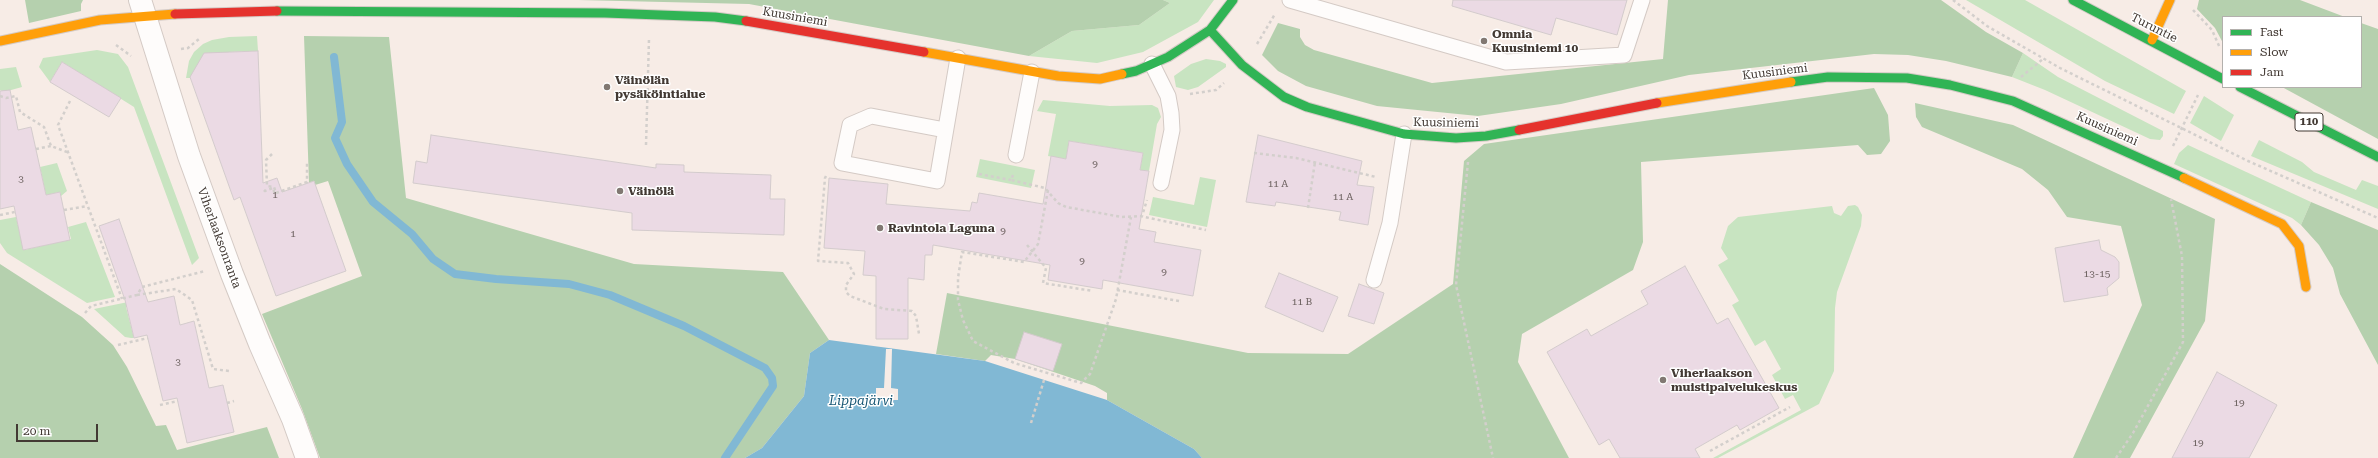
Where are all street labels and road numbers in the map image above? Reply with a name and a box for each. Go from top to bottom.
street label: Kuusiniemi [761,4,829,30]
street label: Turuntie [2128,10,2180,46]
street label: Kuusiniemi [1741,61,1809,83]
street label: Kuusiniemi [2074,109,2140,149]
road number: 110 [2295,113,2323,131]
street label: Kuusiniemi [1413,115,1479,131]
street label: Viherlaaksonranta [194,186,244,290]

